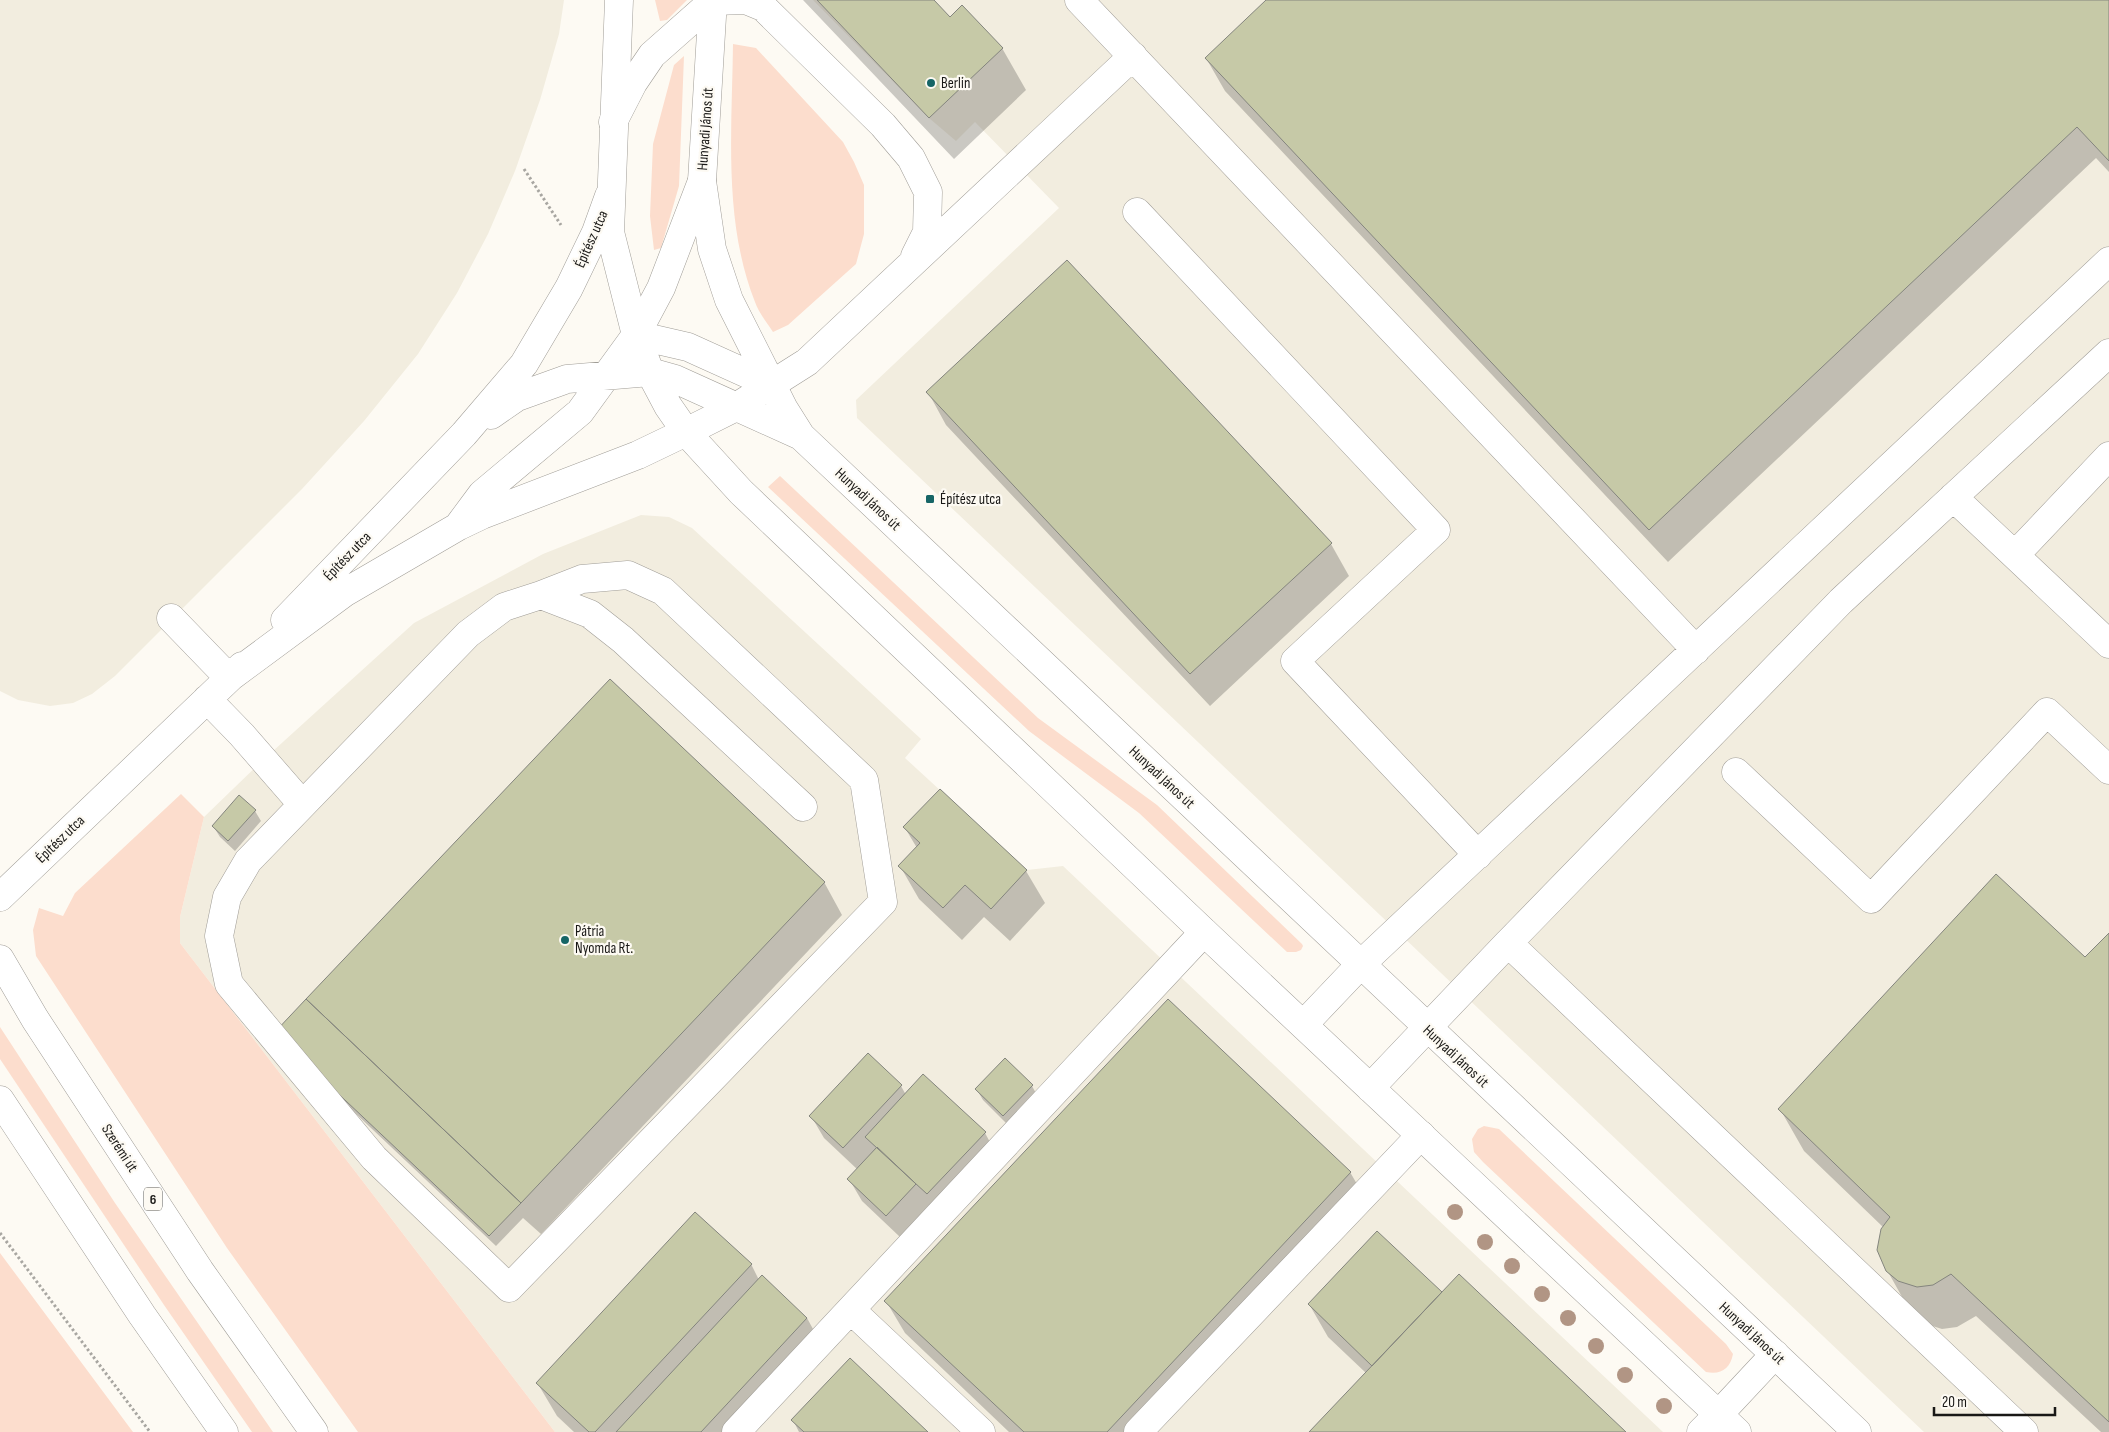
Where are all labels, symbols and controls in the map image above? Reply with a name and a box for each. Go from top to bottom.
place label: Berlin [941,74,970,93]
marker: Berlin [925,77,937,89]
street label: Hunyadi János út [693,86,718,171]
street label: Építész utca [570,207,613,271]
street label: Hunyadi János út [831,464,905,535]
place label: Építész utca [940,490,1001,509]
marker: Építész utca [924,493,936,505]
street label: Építész utca [319,528,376,585]
street label: Hunyadi János út [1125,742,1199,813]
street label: Építész utca [32,811,89,867]
place label: Pátria Nyomda Rt. [575,922,633,958]
marker: Pátria Nyomda Rt. [559,934,571,946]
street label: Hunyadi János út [1419,1021,1493,1092]
street label: Szerémi út [97,1121,142,1176]
road number: 6 [144,1188,162,1210]
street label: Hunyadi János út [1715,1298,1789,1369]
scale bar [1934,1384,2055,1416]
text: 20 m [1942,1393,1967,1412]

